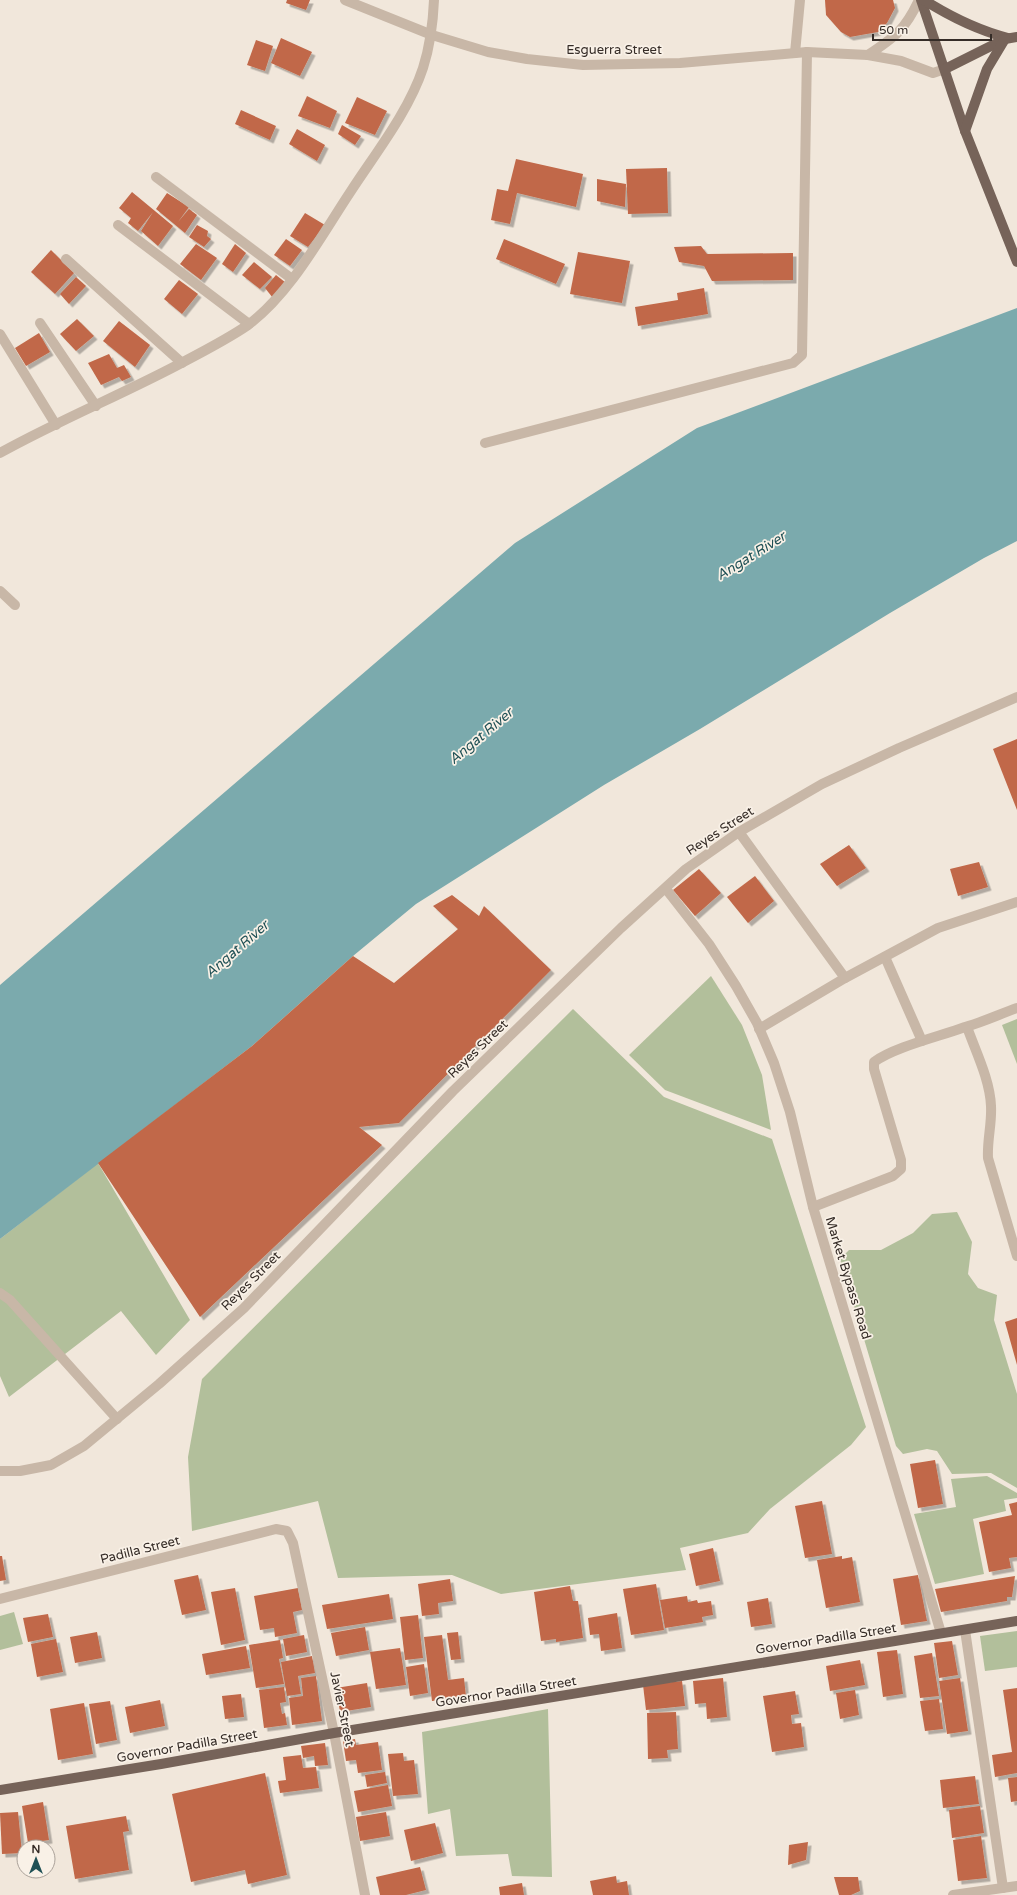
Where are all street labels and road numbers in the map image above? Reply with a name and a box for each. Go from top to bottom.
street label: Esguerra Street [566,42,662,58]
street label: Reyes Street [683,803,757,859]
street label: Reyes Street [445,1016,511,1082]
street label: Market Bypass Road [822,1215,874,1341]
street label: Reyes Street [218,1248,284,1314]
street label: Padilla Street [99,1532,181,1568]
street label: Governor Padilla Street [754,1620,898,1658]
street label: Javier Street [326,1670,358,1748]
street label: Governor Padilla Street [434,1673,578,1711]
street label: Governor Padilla Street [115,1726,259,1766]

